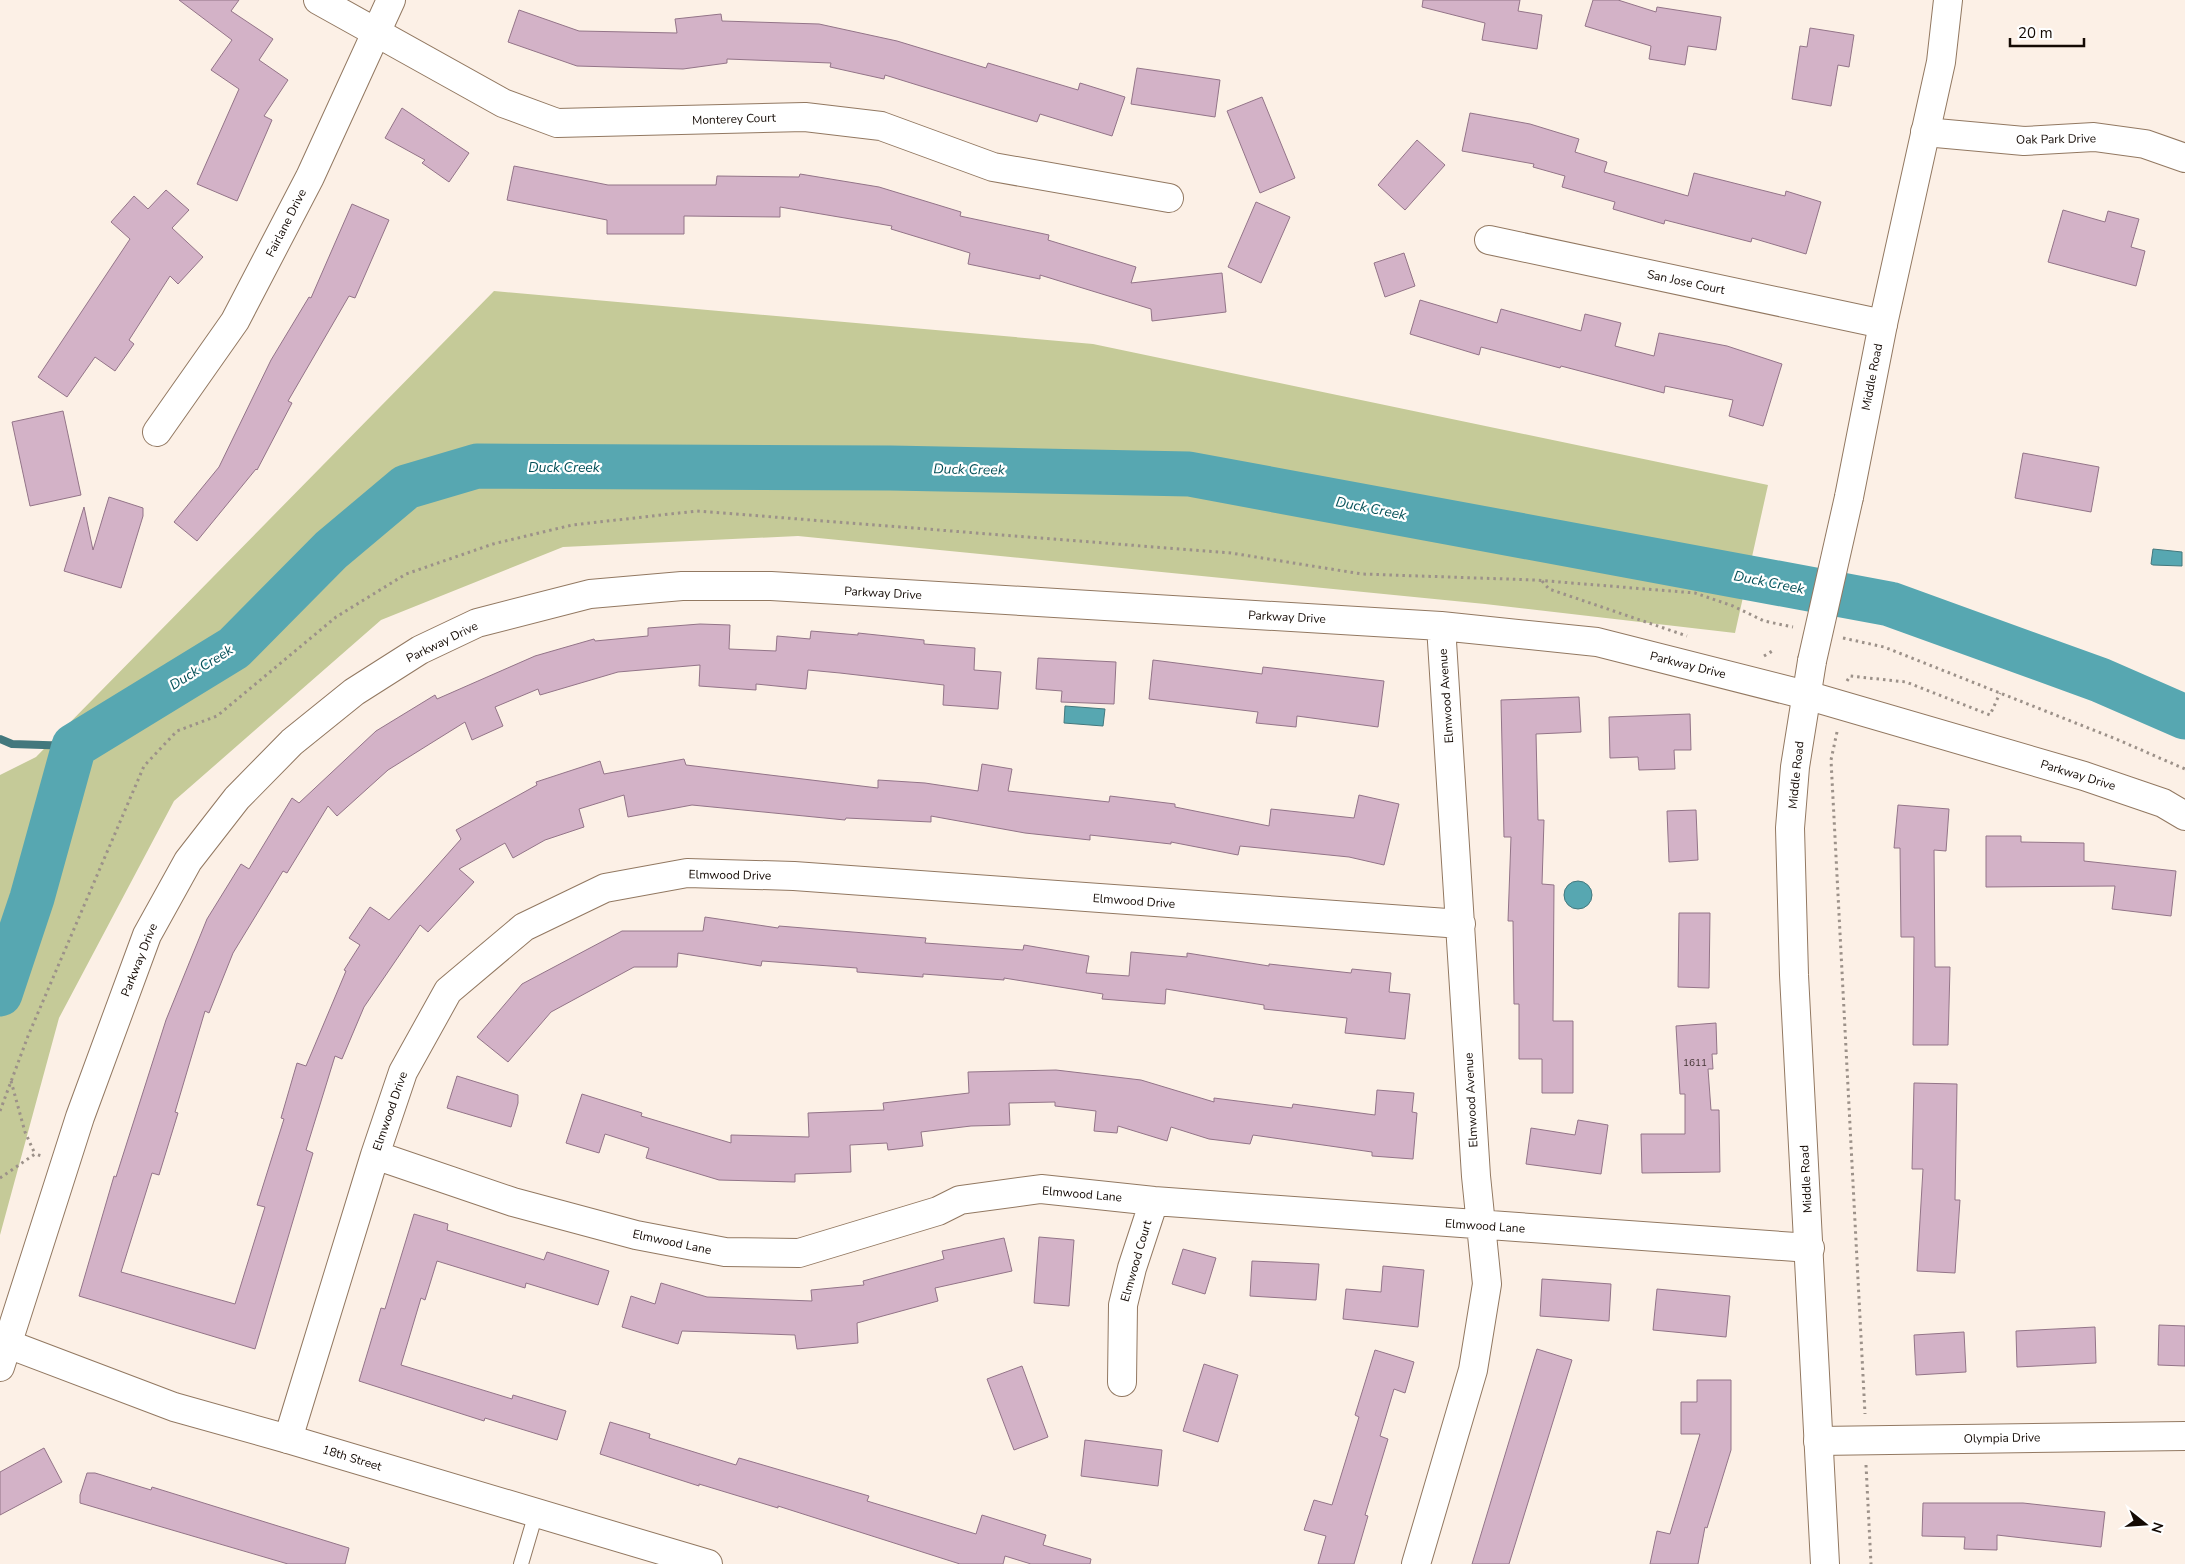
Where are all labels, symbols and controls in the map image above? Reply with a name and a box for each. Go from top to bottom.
scale bar [2010,15,2084,47]
text: 20 m [2018,23,2053,43]
street label: Monterey Court [692,110,777,128]
street label: Oak Park Drive [2016,130,2096,148]
street label: Fairlane Drive [262,186,310,260]
street label: San Jose Court [1646,266,1727,298]
street label: Middle Road [1858,342,1886,412]
water label: Duck Creek [528,458,601,477]
water label: Duck Creek [933,459,1006,480]
water label: Duck Creek [1334,492,1409,525]
water label: Duck Creek [1732,566,1807,599]
street label: Parkway Drive [844,583,922,603]
street label: Parkway Drive [1248,607,1326,627]
street label: Parkway Drive [404,618,480,666]
water label: Duck Creek [166,640,237,694]
street label: Elmwood Avenue [1435,648,1457,744]
street label: Parkway Drive [1648,648,1728,682]
street label: Middle Road [1784,740,1808,810]
street label: Parkway Drive [2038,756,2118,794]
street label: Elmwood Drive [689,866,771,884]
street label: Elmwood Drive [1092,890,1176,912]
street label: Parkway Drive [117,921,161,999]
street label: Elmwood Avenue [1461,1052,1481,1148]
house number: 1611 [1683,1056,1707,1070]
street label: Elmwood Drive [369,1069,411,1153]
street label: Middle Road [1796,1145,1816,1213]
street label: Elmwood Lane [1041,1183,1123,1205]
street label: Elmwood Lane [1444,1215,1526,1237]
street label: Elmwood Court [1117,1218,1155,1304]
street label: Elmwood Lane [631,1226,713,1258]
street label: Olympia Drive [1963,1429,2041,1447]
street label: 18th Street [320,1441,384,1475]
north arrow [2120,1499,2170,1549]
text: N [2146,1520,2168,1535]

